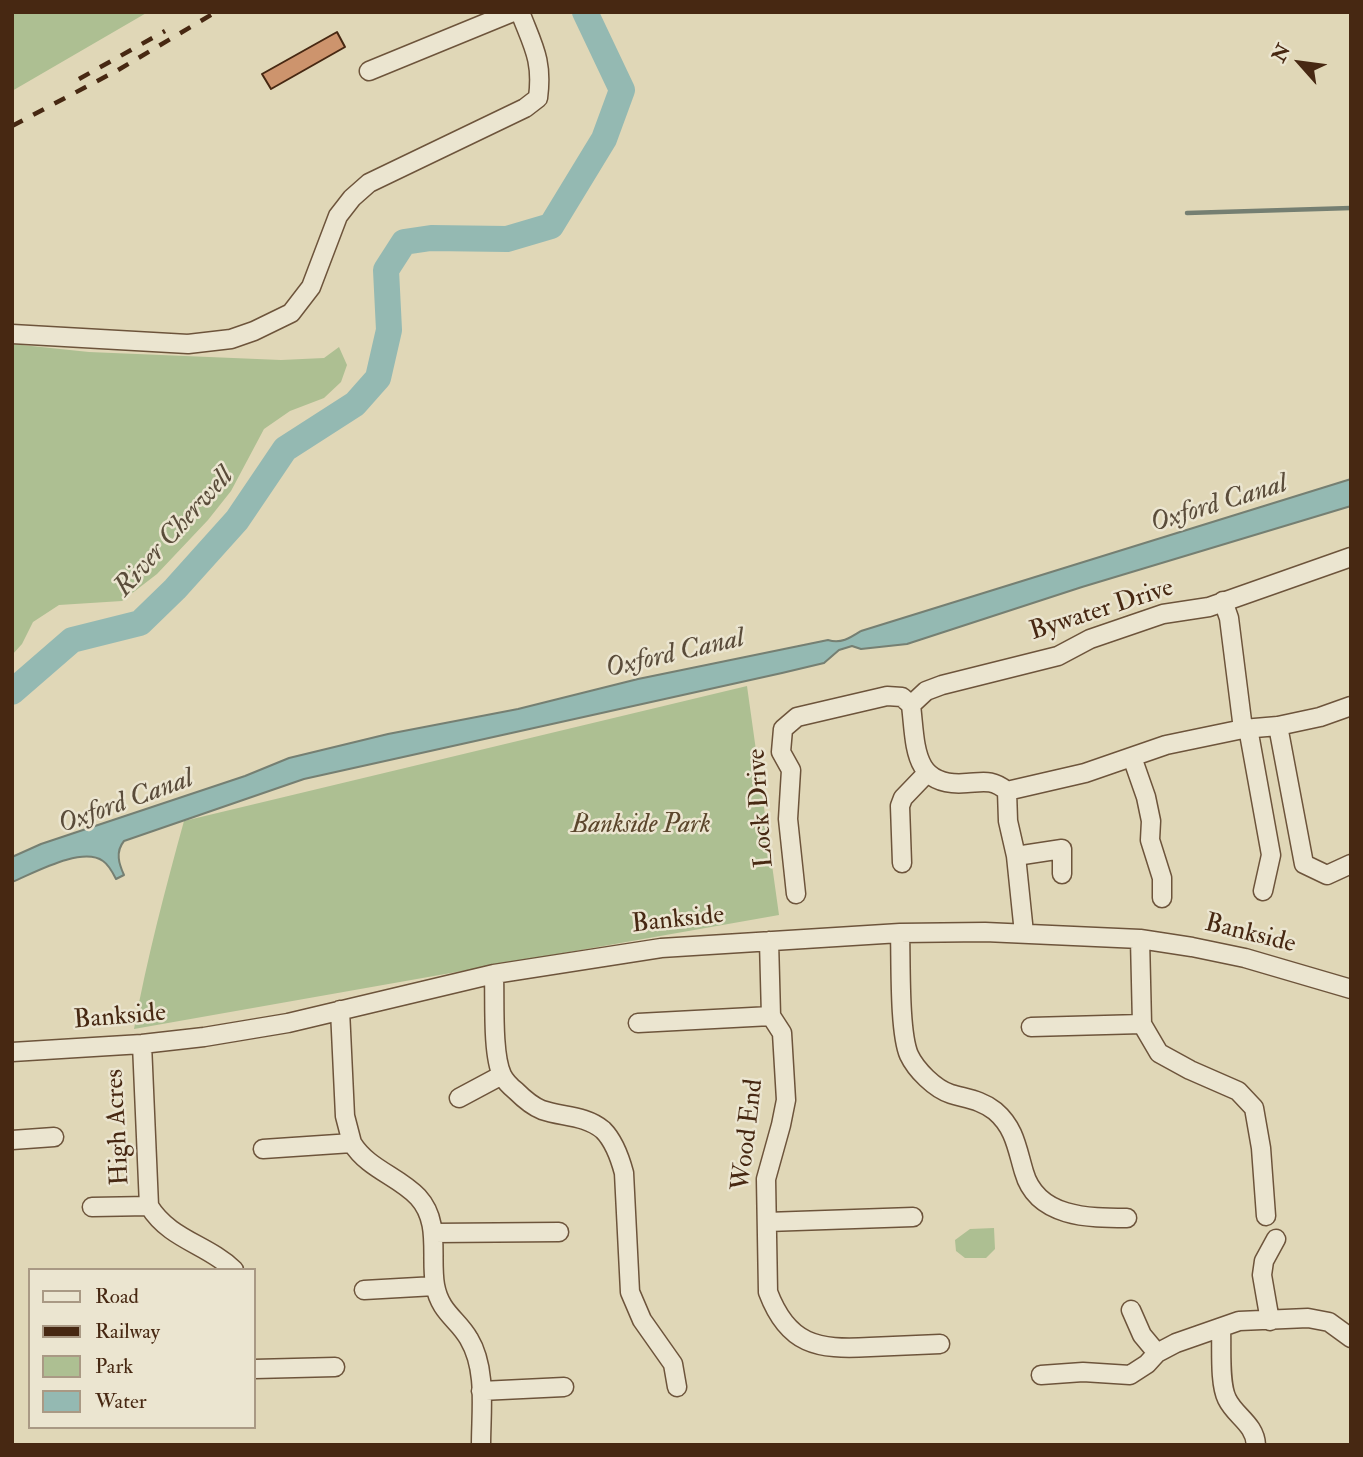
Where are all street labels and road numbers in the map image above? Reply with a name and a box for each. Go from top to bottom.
street label: Bywater Drive [1026,573,1178,649]
street label: Lock Drive [742,747,782,869]
street label: Bankside [630,901,726,941]
street label: Bankside [1201,909,1299,961]
street label: Bankside [72,998,168,1038]
street label: High Acres [100,1068,138,1186]
street label: Wood End [727,1077,771,1193]

